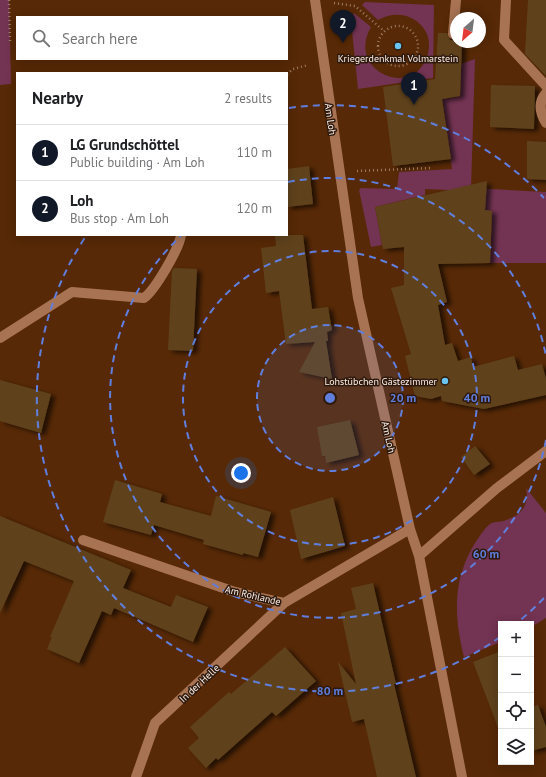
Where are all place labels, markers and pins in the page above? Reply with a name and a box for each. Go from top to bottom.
pin: 2 [330,10,356,43]
marker: Kriegerdenkmal Volmarstein [393,41,403,51]
place label: Kriegerdenkmal Volmarstein [338,52,458,65]
pin: 1 [401,72,427,105]
place label: Lohstübchen Gästezimmer [325,375,438,388]
marker: Lohstübchen Gästezimmer [440,376,450,386]
centre of rings [323,391,337,405]

